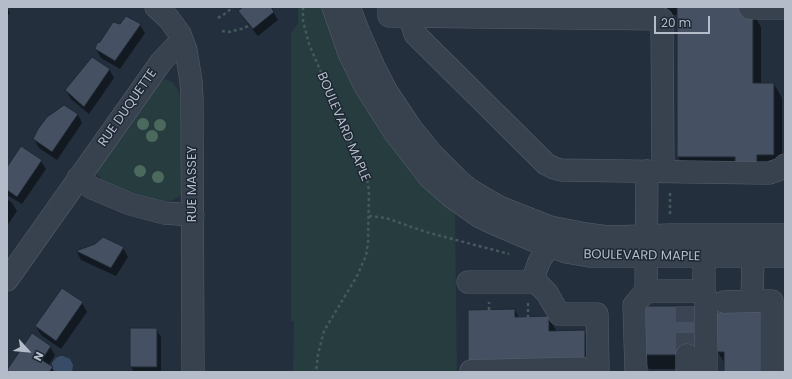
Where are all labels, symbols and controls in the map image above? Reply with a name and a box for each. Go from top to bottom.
scale bar [656,8,712,34]
text: 20 m [661,14,691,31]
street label: RUE DUQUETTE [95,66,161,150]
street label: BOULEVARD MAPLE [313,70,373,184]
street label: RUE MASSEY [185,146,201,222]
street label: BOULEVARD MAPLE [583,247,701,265]
north arrow [8,331,48,371]
text: N [30,349,48,364]

